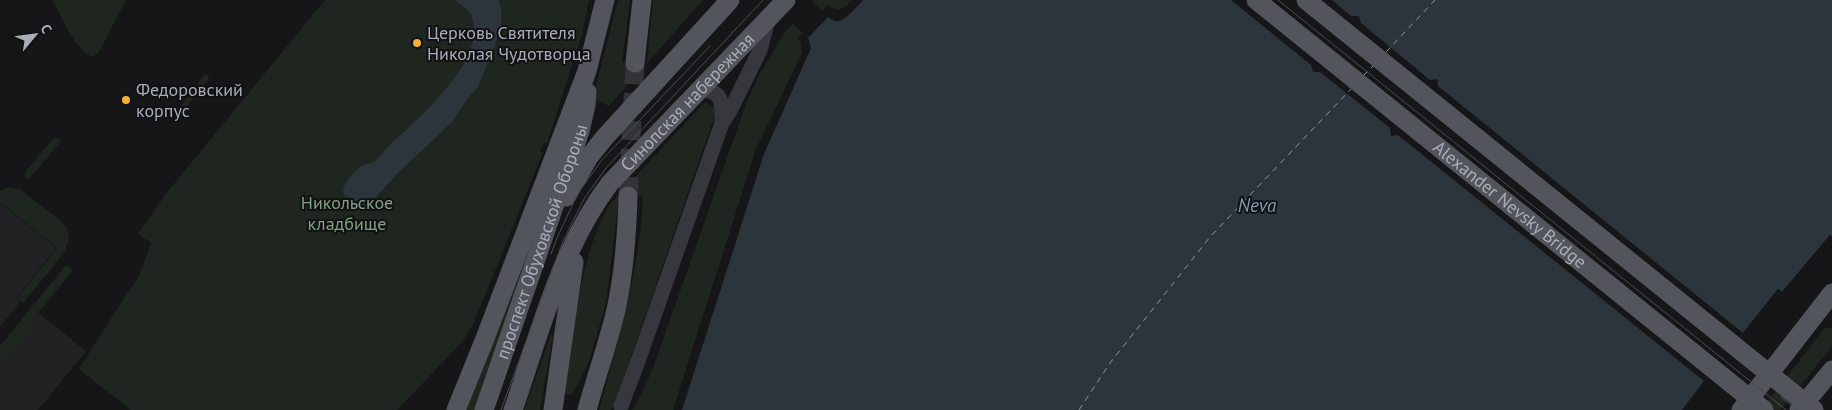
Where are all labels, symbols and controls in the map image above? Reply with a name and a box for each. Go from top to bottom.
north arrow [10,10,60,60]
text: С [37,21,56,37]
place label: Церковь Святителя Николая Чудотворца [427,21,591,65]
street label: Синопская набережная [615,28,759,176]
marker: Церковь Святителя Николая Чудотворца [411,37,423,49]
place label: Федоровский корпус [136,78,243,122]
marker: Федоровский корпус [120,94,132,106]
street label: проспект Обуховской Обороны [490,122,592,362]
street label: Alexander Nevsky Bridge [1429,136,1591,273]
park label: Никольское кладбище [301,191,393,235]
water label: Neva [1238,193,1277,217]

